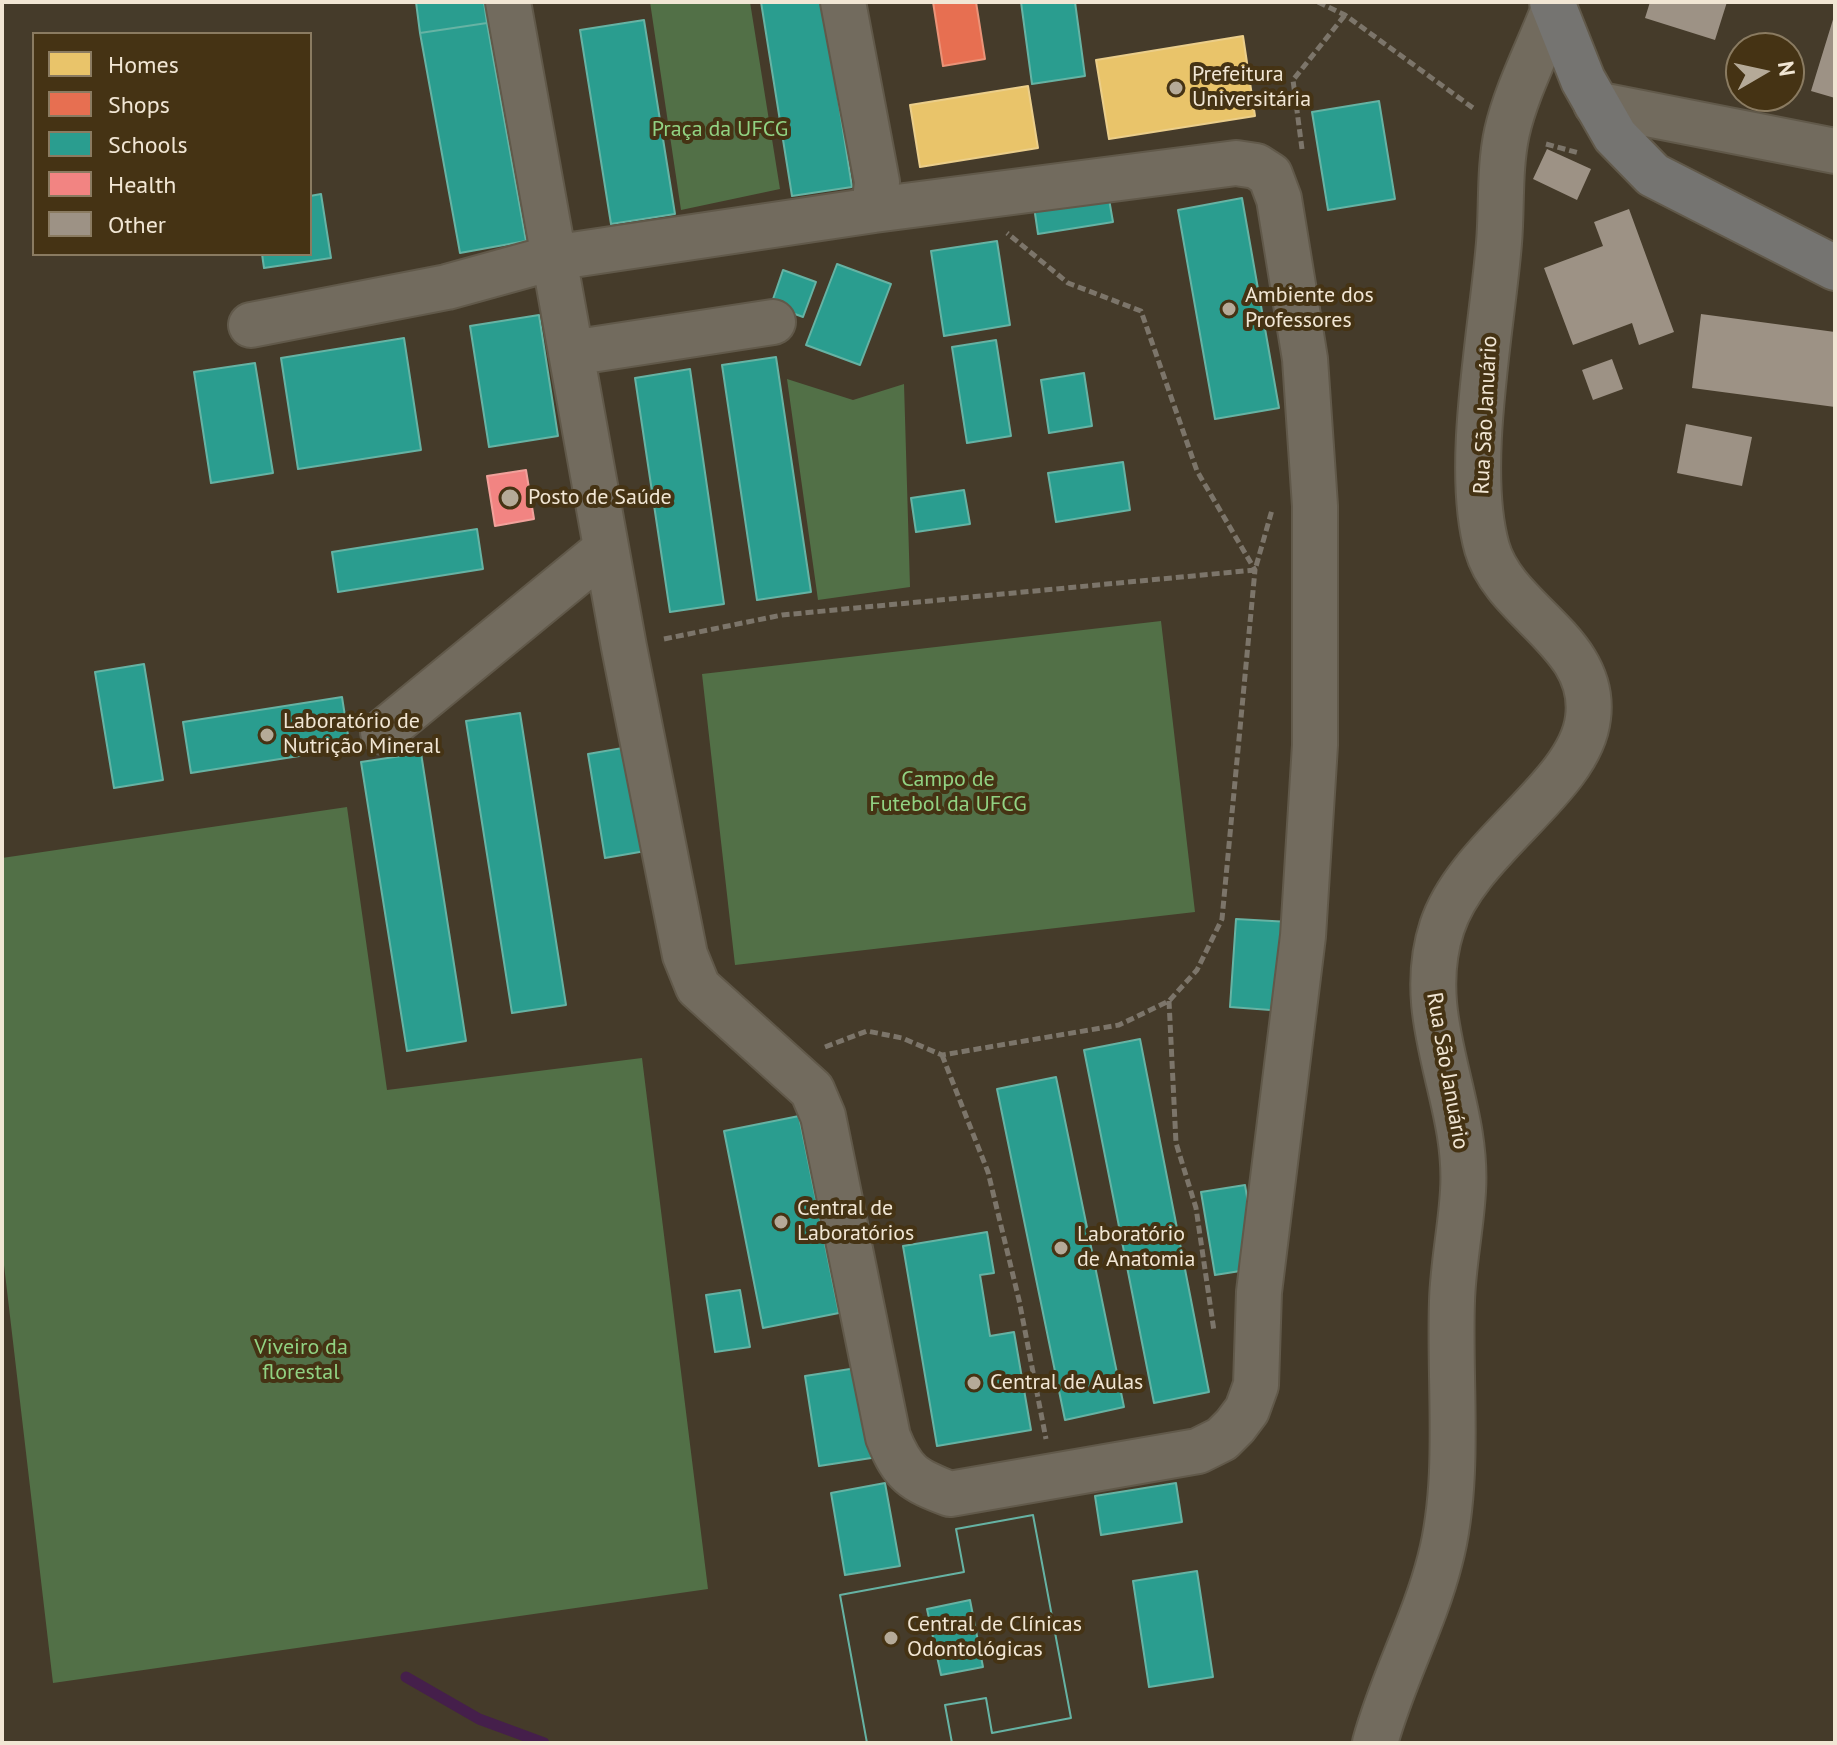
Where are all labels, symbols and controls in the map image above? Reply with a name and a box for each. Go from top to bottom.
legend [32,32,312,256]
north arrow [1725,32,1805,112]
text: Homes [108,49,179,80]
text: N [1772,59,1802,78]
place label: Prefeitura Universitária [1192,62,1311,114]
marker: Prefeitura Universitária [1167,79,1185,97]
text: Shops [108,89,170,120]
park label: Praça da UFCG [652,117,788,143]
text: Schools [108,129,188,160]
text: Health [108,169,177,200]
text: Other [108,209,166,240]
place label: Ambiente dos Professores [1245,283,1374,334]
marker: Ambiente dos Professores [1220,300,1238,318]
street label: Rua São Januário [1469,335,1503,495]
place label: Posto de Saúde [528,485,672,511]
marker: Posto de Saúde [499,487,521,509]
place label: Laboratório de Nutrição Mineral [283,709,440,760]
marker: Laboratório de Nutrição Mineral [258,726,276,744]
park label: Campo de Futebol da UFCG [869,767,1027,818]
street label: Rua São Januário [1420,990,1474,1152]
place label: Central de Laboratórios [797,1196,914,1248]
marker: Central de Laboratórios [772,1213,790,1231]
place label: Laboratório de Anatomia [1077,1222,1195,1274]
marker: Laboratório de Anatomia [1052,1239,1070,1257]
park label: Viveiro da florestal [254,1335,348,1386]
place label: Central de Aulas [990,1370,1143,1396]
marker: Central de Aulas [965,1374,983,1392]
place label: Central de Clínicas Odontológicas [907,1612,1082,1664]
marker: Central de Clínicas Odontológicas [882,1629,900,1647]

